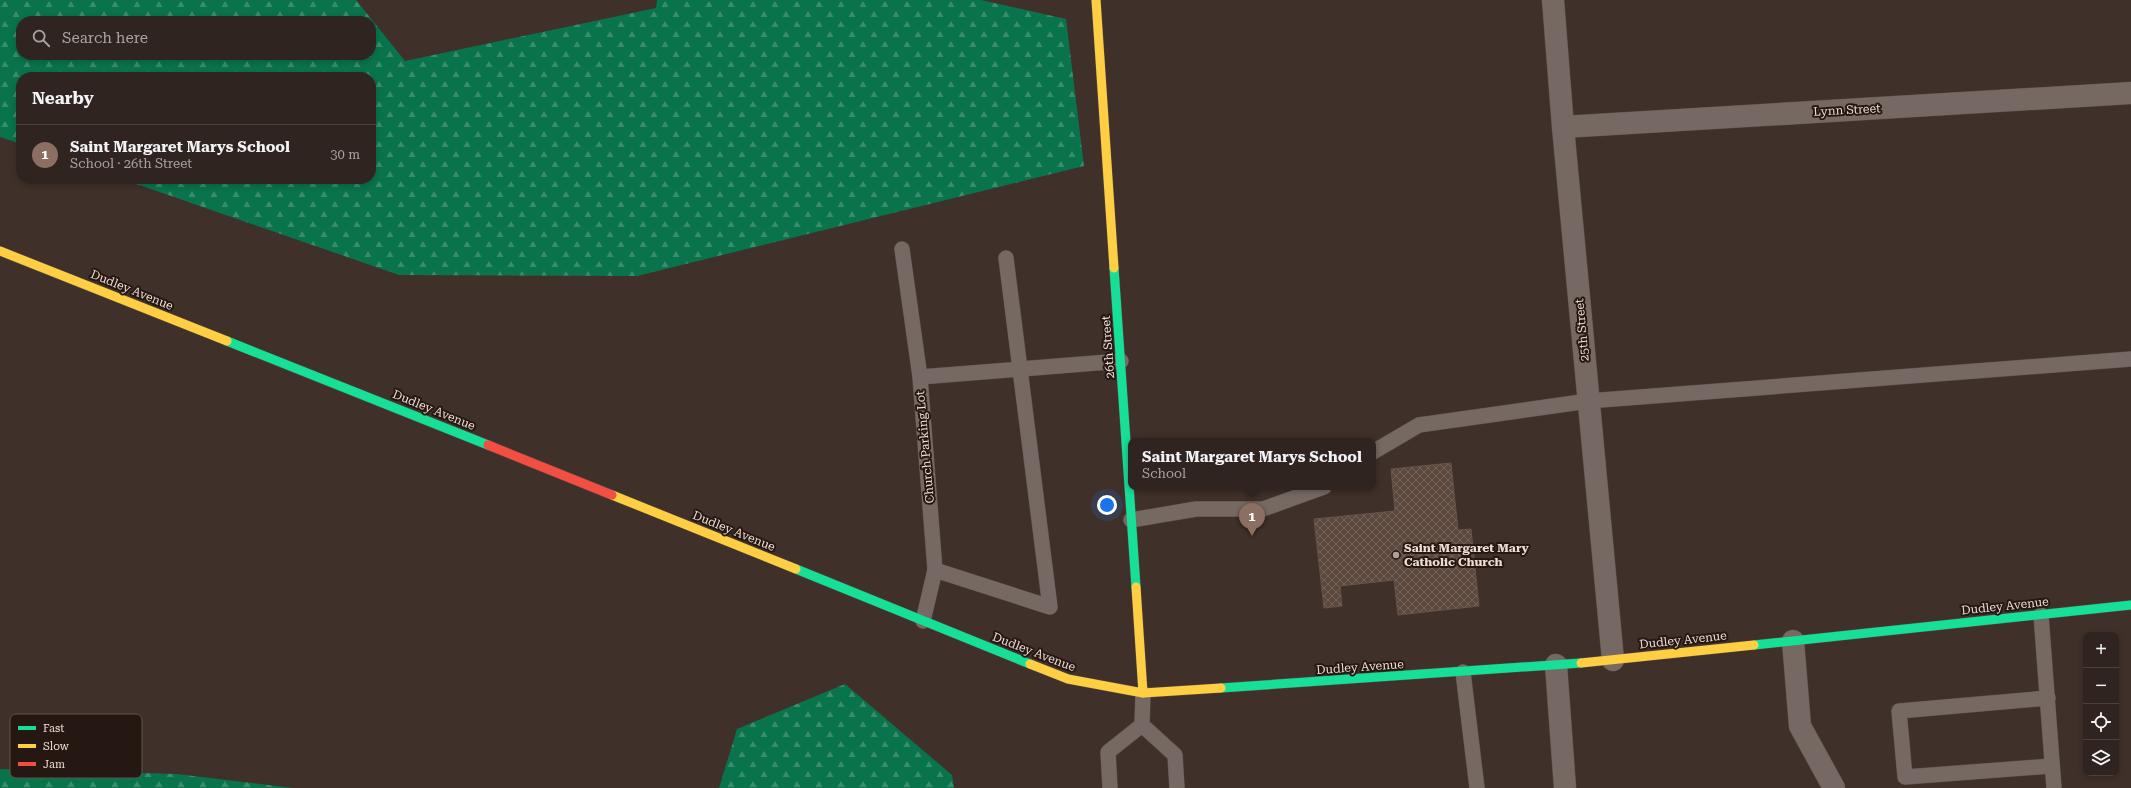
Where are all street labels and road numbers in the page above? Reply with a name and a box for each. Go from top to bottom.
street label: Lynn Street [1813,101,1881,119]
street label: Dudley Avenue [89,267,176,313]
street label: 25th Street [1572,297,1592,362]
street label: 26th Street [1099,315,1117,379]
street label: Dudley Avenue [391,387,478,433]
street label: Church Parking Lot [913,389,937,504]
street label: Dudley Avenue [691,508,778,554]
street label: Dudley Avenue [1961,594,2050,618]
street label: Dudley Avenue [1639,628,1728,652]
street label: Dudley Avenue [991,630,1078,674]
street label: Dudley Avenue [1316,657,1405,677]

